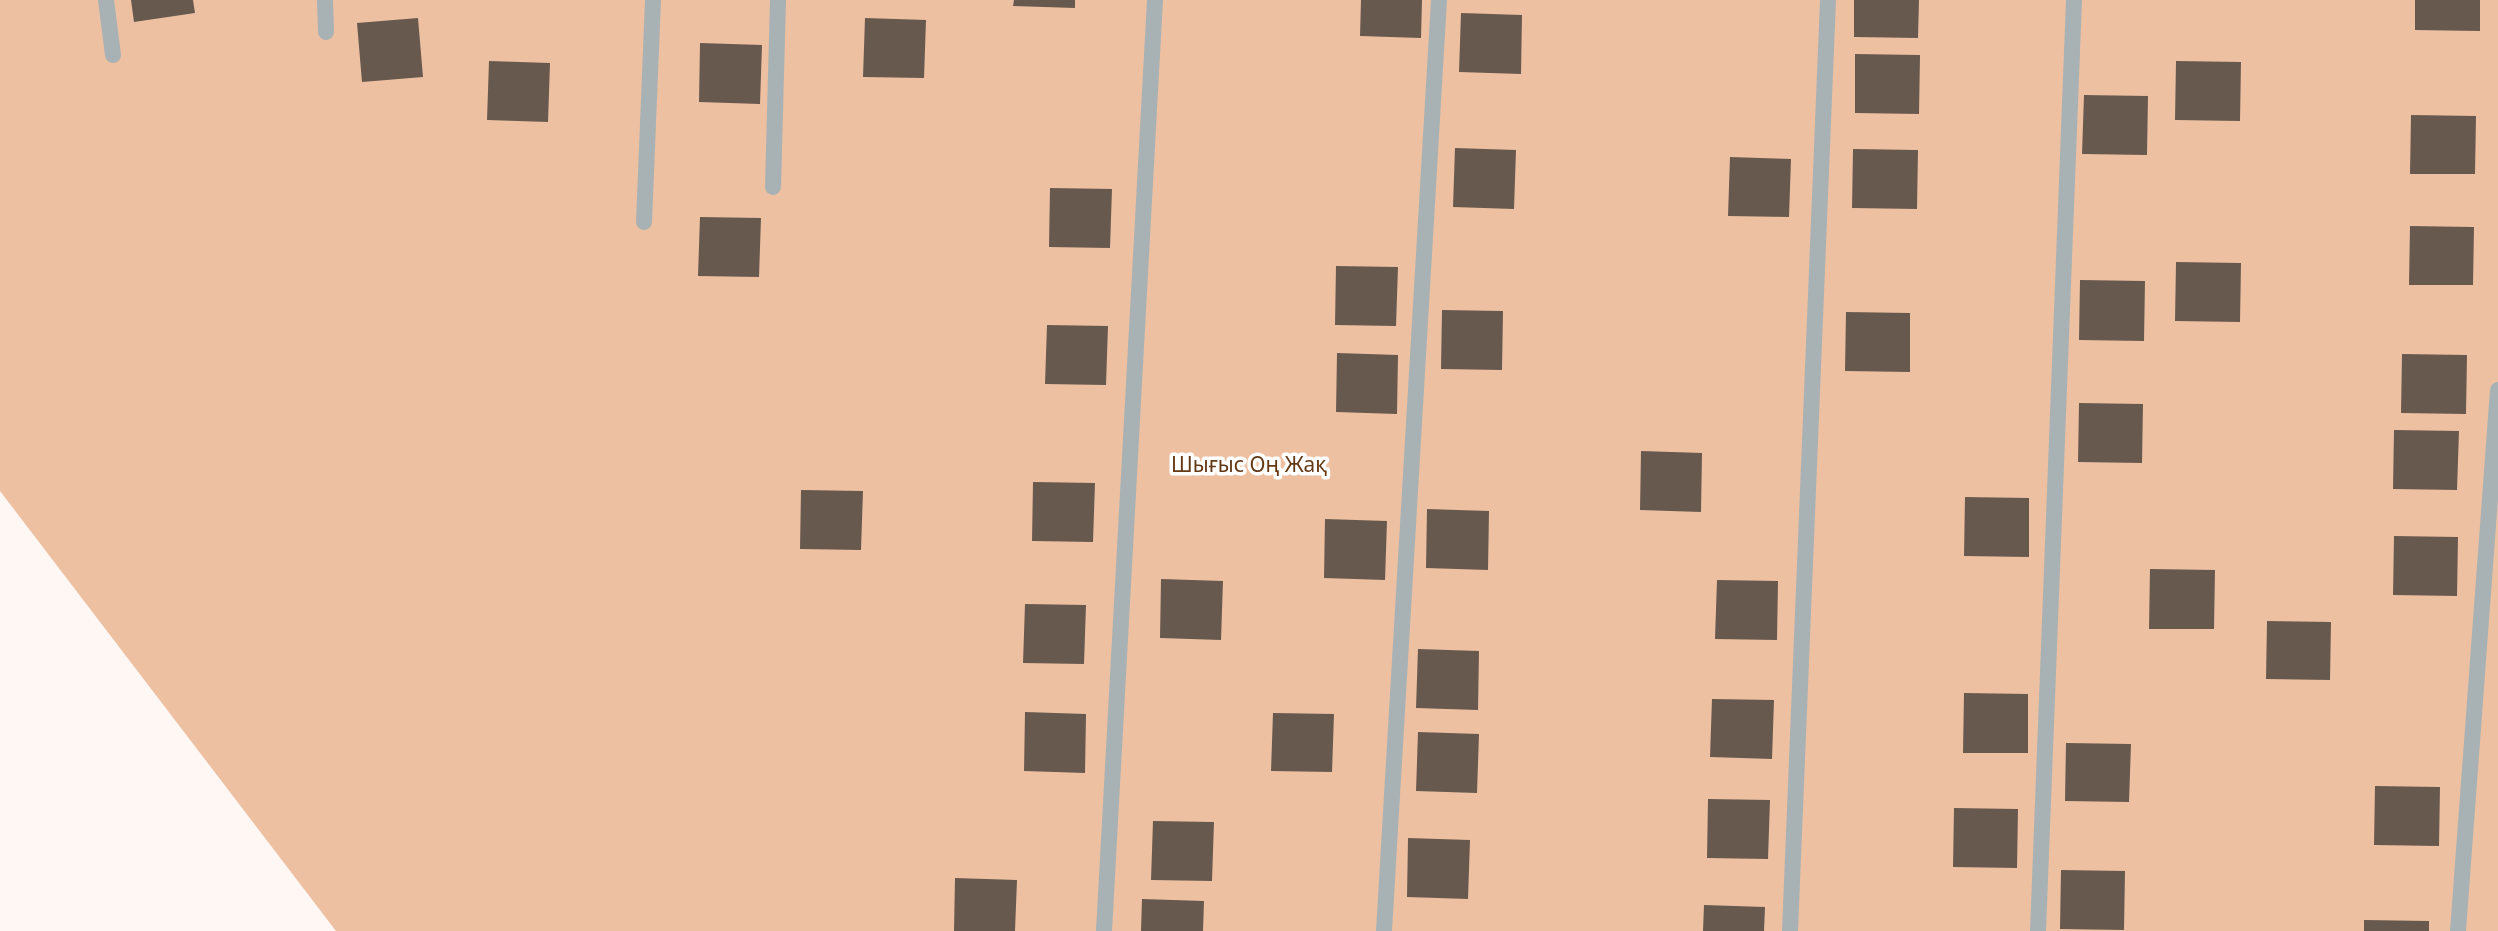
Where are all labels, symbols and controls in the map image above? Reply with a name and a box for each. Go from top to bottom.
park label: Шығыс Оң Жақ [1171,453,1327,479]

